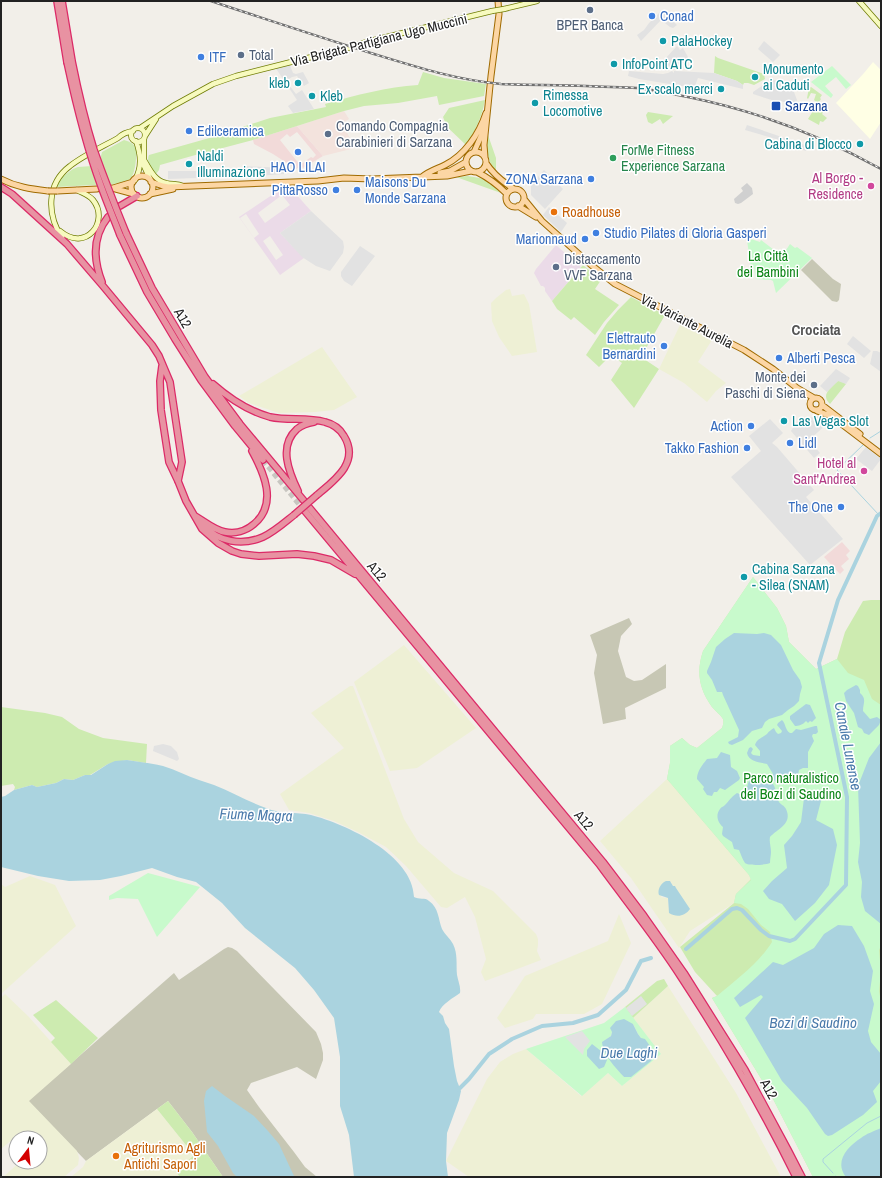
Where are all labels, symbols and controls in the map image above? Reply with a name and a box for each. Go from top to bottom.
marker: BPER Banca [585,5,595,15]
place label: Conad [660,7,694,25]
street label: Via Brigata Partigiana Ugo Muccini [289,9,469,71]
marker: Conad [647,11,657,21]
place label: BPER Banca [556,16,624,34]
place label: PalaHockey [671,32,733,50]
marker: PalaHockey [658,36,668,46]
place label: Total [249,46,273,64]
place label: ITF [209,48,226,66]
marker: Total [236,50,246,60]
marker: ITF [196,52,206,62]
place label: InfoPoint ATC [622,55,693,73]
marker: InfoPoint ATC [609,59,619,69]
place label: Monumento ai Caduti [763,60,824,94]
marker: Monumento ai Caduti [750,72,760,82]
place label: kleb [269,74,290,92]
marker: kleb [293,78,303,88]
place label: Ex scalo merci [638,80,713,98]
marker: Ex scalo merci [716,84,726,94]
place label: Rimessa Locomotive [543,86,602,120]
place label: Kleb [320,87,343,105]
marker: Kleb [307,91,317,101]
place label: Sarzana [785,97,828,115]
marker: Rimessa Locomotive [530,98,540,108]
marker: Sarzana [770,100,782,112]
place label: Comando Compagnia Carabinieri di Sarzana [336,117,453,151]
place label: Edilceramica [197,122,265,140]
marker: Edilceramica [184,126,194,136]
marker: Comando Compagnia Carabinieri di Sarzana [323,129,333,139]
place label: Cabina di Blocco [765,135,852,153]
marker: Cabina di Blocco [855,139,865,149]
place label: ForMe Fitness Experience Sarzana [621,141,726,175]
place label: Naldi Illuminazione [197,147,265,181]
marker: HAO LILAI [293,147,303,157]
marker: ForMe Fitness Experience Sarzana [608,153,618,163]
place label: HAO LILAI [271,158,325,176]
marker: Naldi Illuminazione [184,159,194,169]
place label: Al Borgo - Residence [808,169,863,203]
place label: ZONA Sarzana [506,170,584,188]
place label: Maisons Du Monde Sarzana [365,173,447,207]
marker: ZONA Sarzana [586,174,596,184]
place label: PittaRosso [272,181,328,199]
marker: Al Borgo - Residence [866,181,876,191]
marker: PittaRosso [331,185,341,195]
marker: Maisons Du Monde Sarzana [352,185,362,195]
place label: Roadhouse [562,203,621,221]
marker: Roadhouse [549,207,559,217]
place label: Studio Pilates di Gloria Gasperi [604,224,767,242]
marker: Studio Pilates di Gloria Gasperi [591,228,601,238]
place label: Marionnaud [516,230,577,248]
marker: Marionnaud [580,234,590,244]
park label: La Città dei Bambini [737,247,799,281]
place label: Distaccamento VVF Sarzana [564,250,641,284]
marker: Distaccamento VVF Sarzana [551,262,561,272]
street label: Via Variante Aurelia [638,290,737,352]
street label: A12 [170,304,196,331]
district label: Crociata [791,319,841,340]
place label: Elettrauto Bernardini [602,329,656,363]
marker: Elettrauto Bernardini [659,341,669,351]
place label: Alberti Pesca [786,349,856,367]
marker: Alberti Pesca [774,353,784,363]
place label: Monte dei Paschi di Siena [725,368,807,402]
marker: Monte dei Paschi di Siena [809,380,819,390]
place label: Las Vegas Slot [792,412,869,430]
marker: Las Vegas Slot [779,416,789,426]
place label: Action [709,417,743,435]
marker: Action [746,421,756,431]
place label: Lidl [798,434,817,452]
marker: Lidl [785,438,795,448]
place label: Takko Fashion [665,439,739,457]
marker: Takko Fashion [742,443,752,453]
place label: Hotel al Sant'Andrea [793,454,857,488]
marker: Hotel al Sant'Andrea [859,466,869,476]
place label: The One [788,498,833,516]
marker: The One [836,502,846,512]
street label: A12 [363,557,390,585]
place label: Cabina Sarzana - Silea (SNAM) [752,560,836,594]
marker: Cabina Sarzana - Silea (SNAM) [739,572,749,582]
water label: Canale Lunense [830,700,867,792]
park label: Parco naturalistico dei Bozi di Saudino [741,769,841,803]
water label: Fiume Magra [219,803,293,826]
street label: A12 [570,806,597,834]
water label: Bozi di Saudino [769,1012,857,1033]
water label: Due Laghi [601,1042,658,1063]
street label: A12 [756,1075,782,1102]
north arrow [8,1130,48,1170]
text: N [26,1133,36,1148]
place label: Agriturismo Agli Antichi Sapori [123,1139,206,1173]
marker: Agriturismo Agli Antichi Sapori [111,1151,121,1161]

